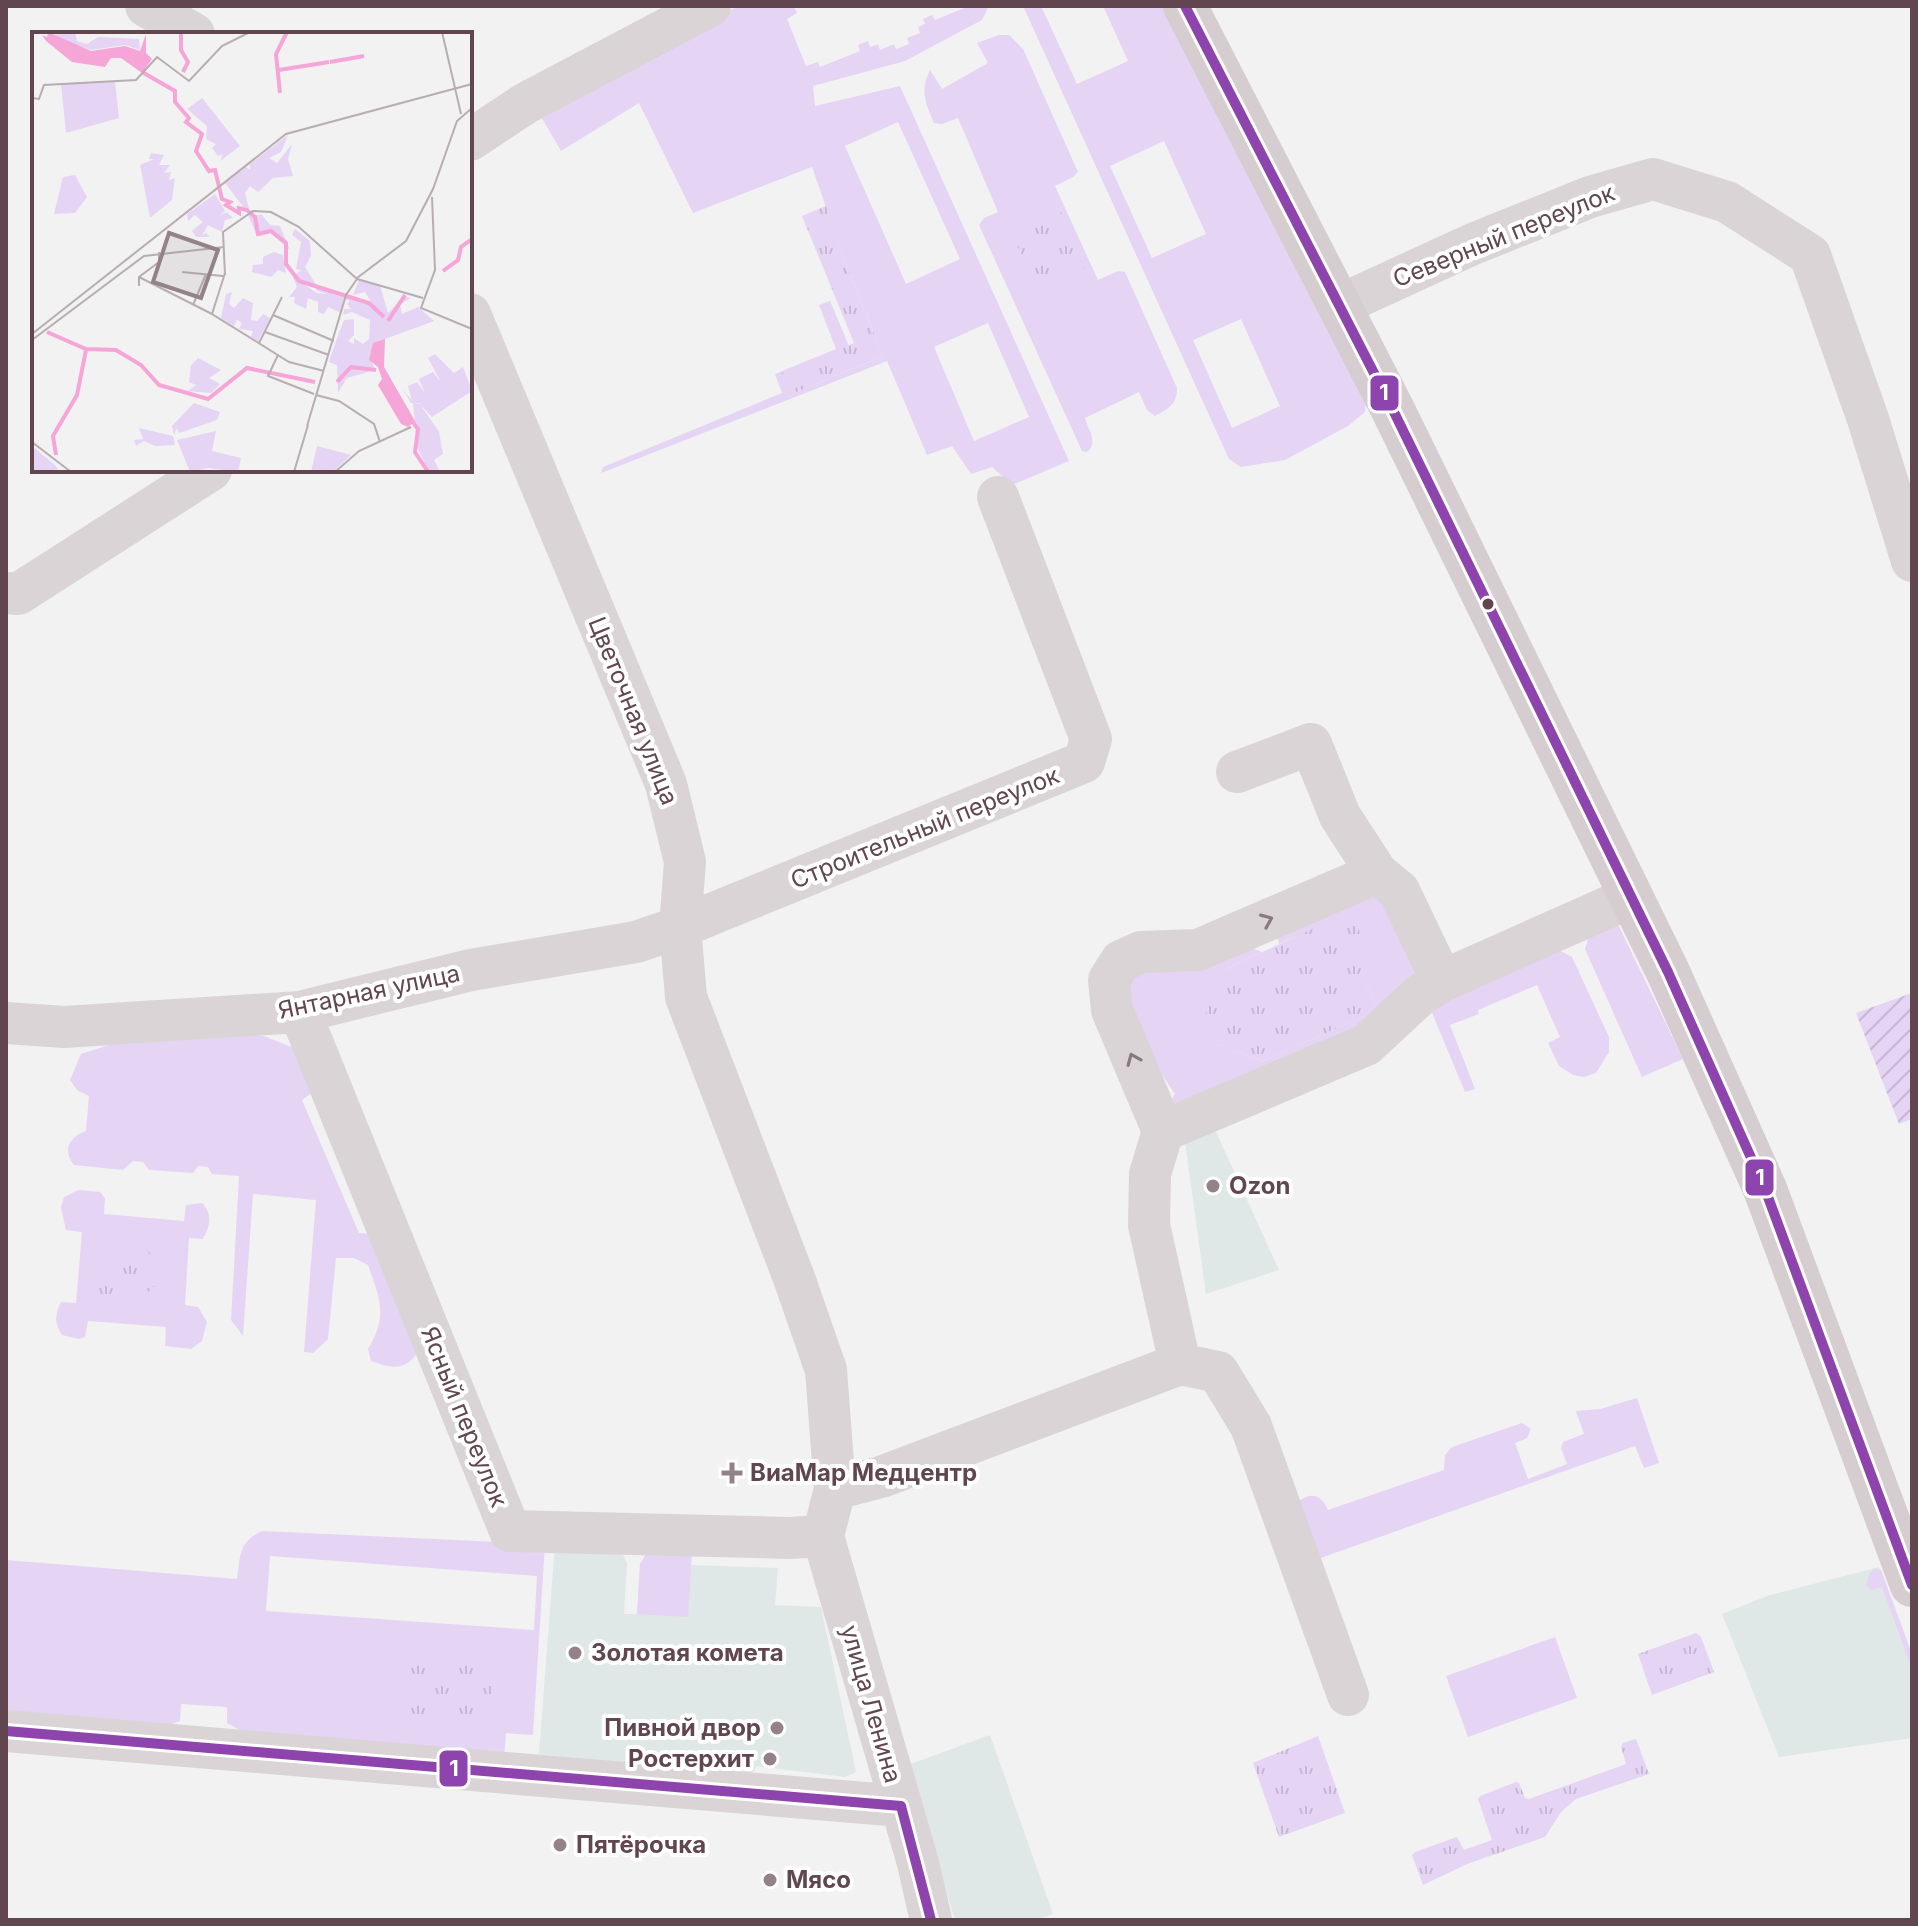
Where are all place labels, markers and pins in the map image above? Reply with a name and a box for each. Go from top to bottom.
unlabelled marker [1480,596,1496,612]
place label: Ozon [1229,1171,1290,1200]
marker: Ozon [1204,1177,1222,1195]
place label: ВиаМар Медцентр [750,1458,977,1487]
marker: ВиаМар Медцентр [721,1462,743,1484]
place label: Золотая комета [591,1638,784,1667]
marker: Золотая комета [566,1644,584,1662]
place label: Пивной двор [604,1713,761,1742]
marker: Пивной двор [768,1719,786,1737]
place label: Ростерхит [628,1744,754,1773]
marker: Ростерхит [761,1750,779,1768]
place label: Пятёрочка [576,1830,706,1859]
marker: Пятёрочка [551,1836,569,1854]
place label: Мясо [786,1865,851,1894]
marker: Мясо [761,1871,779,1889]

